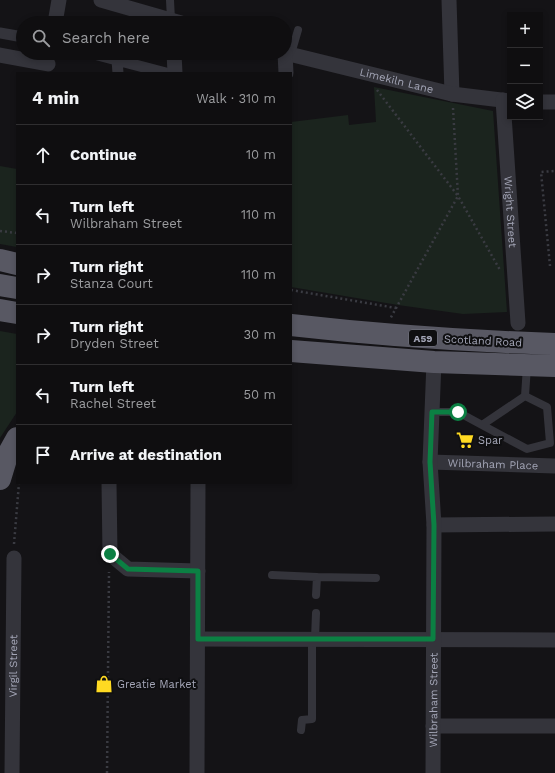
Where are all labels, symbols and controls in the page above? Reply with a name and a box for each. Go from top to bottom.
map controls [507,12,543,120]
button: + [507,12,543,48]
search box [16,16,292,60]
icon: search [30,27,52,49]
text: Search here [62,29,150,47]
button: − [507,48,543,84]
street label: Limekiln Lane [358,65,435,96]
button: layers [507,84,543,120]
text: 4 min [32,88,79,108]
text: Walk · 310 m [196,91,276,106]
icon: ahead [32,144,54,166]
text: Continue [70,146,137,164]
text: 10 m [246,147,276,162]
street label: Wright Street [502,175,519,248]
text: Turn left [70,198,134,216]
icon: left [32,204,54,226]
text: 110 m [241,207,276,222]
text: Wilbraham Street [70,216,182,231]
text: Turn right [70,258,143,276]
icon: right [32,264,54,286]
text: 110 m [241,267,276,282]
text: Stanza Court [70,276,153,291]
text: Turn right [70,318,143,336]
icon: right [32,324,54,346]
text: 30 m [244,327,276,342]
road number: A59 [409,330,437,346]
street label: Scotland Road [444,332,522,350]
text: Dryden Street [70,336,159,351]
text: Turn left [70,378,134,396]
icon: left [32,384,54,406]
text: 50 m [244,387,276,402]
text: Rachel Street [70,396,156,411]
route start [449,403,467,421]
supermarket icon: Spar [455,430,475,450]
place label: Spar [478,434,503,447]
icon: arrive [32,444,54,466]
text: Arrive at destination [70,446,222,464]
street label: Wilbraham Place [448,456,538,472]
route end [101,545,119,563]
street label: Virgil Street [6,634,20,698]
street label: Wilbraham Street [427,652,440,747]
shop icon: Greatie Market [94,674,114,694]
place label: Greatie Market [117,678,197,691]

